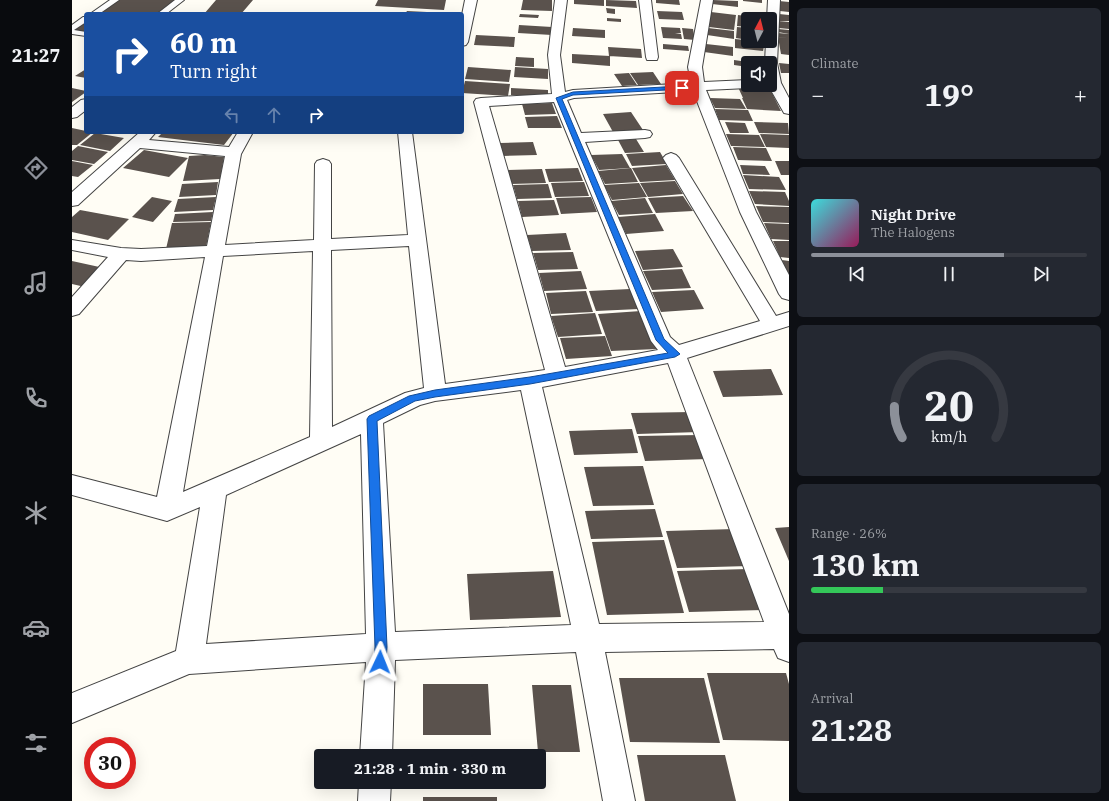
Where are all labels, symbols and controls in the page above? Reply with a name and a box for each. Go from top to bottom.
north arrow [741,12,777,48]
map controls [741,12,777,92]
text: 60 m [170,24,237,61]
icon: right [104,28,156,80]
text: 21:27 [12,44,60,67]
text: Climate [811,55,858,72]
button: sound [741,56,777,92]
text: Turn right [170,60,257,83]
pin [665,71,699,105]
text: 19° [924,75,974,114]
icon: arrive [671,77,693,99]
text: − [811,80,824,109]
text: + [1074,80,1087,109]
icon: left [221,104,243,126]
icon: ahead [263,104,285,126]
icon: right [305,104,327,126]
icon: directions [22,154,50,182]
text: Night Drive [871,205,956,224]
text: The Halogens [871,224,955,241]
icon: previous [846,263,868,285]
icon: pause [938,263,960,285]
icon: next [1030,263,1052,285]
icon: music [22,269,50,297]
text: 20 [924,378,974,432]
icon: phone [22,384,50,412]
text: km/h [931,427,967,446]
icon: climate [22,499,50,527]
text: Range · 26% [811,525,887,542]
text: 130 km [811,545,920,584]
icon: car [22,614,50,642]
position arrow [359,641,401,683]
text: Arrival [811,690,853,707]
text: 21:28 [811,710,892,749]
icon: filters [22,729,50,757]
speed limit sign: 30 [84,737,136,789]
text: 21:28 · 1 min · 330 m [354,759,506,778]

